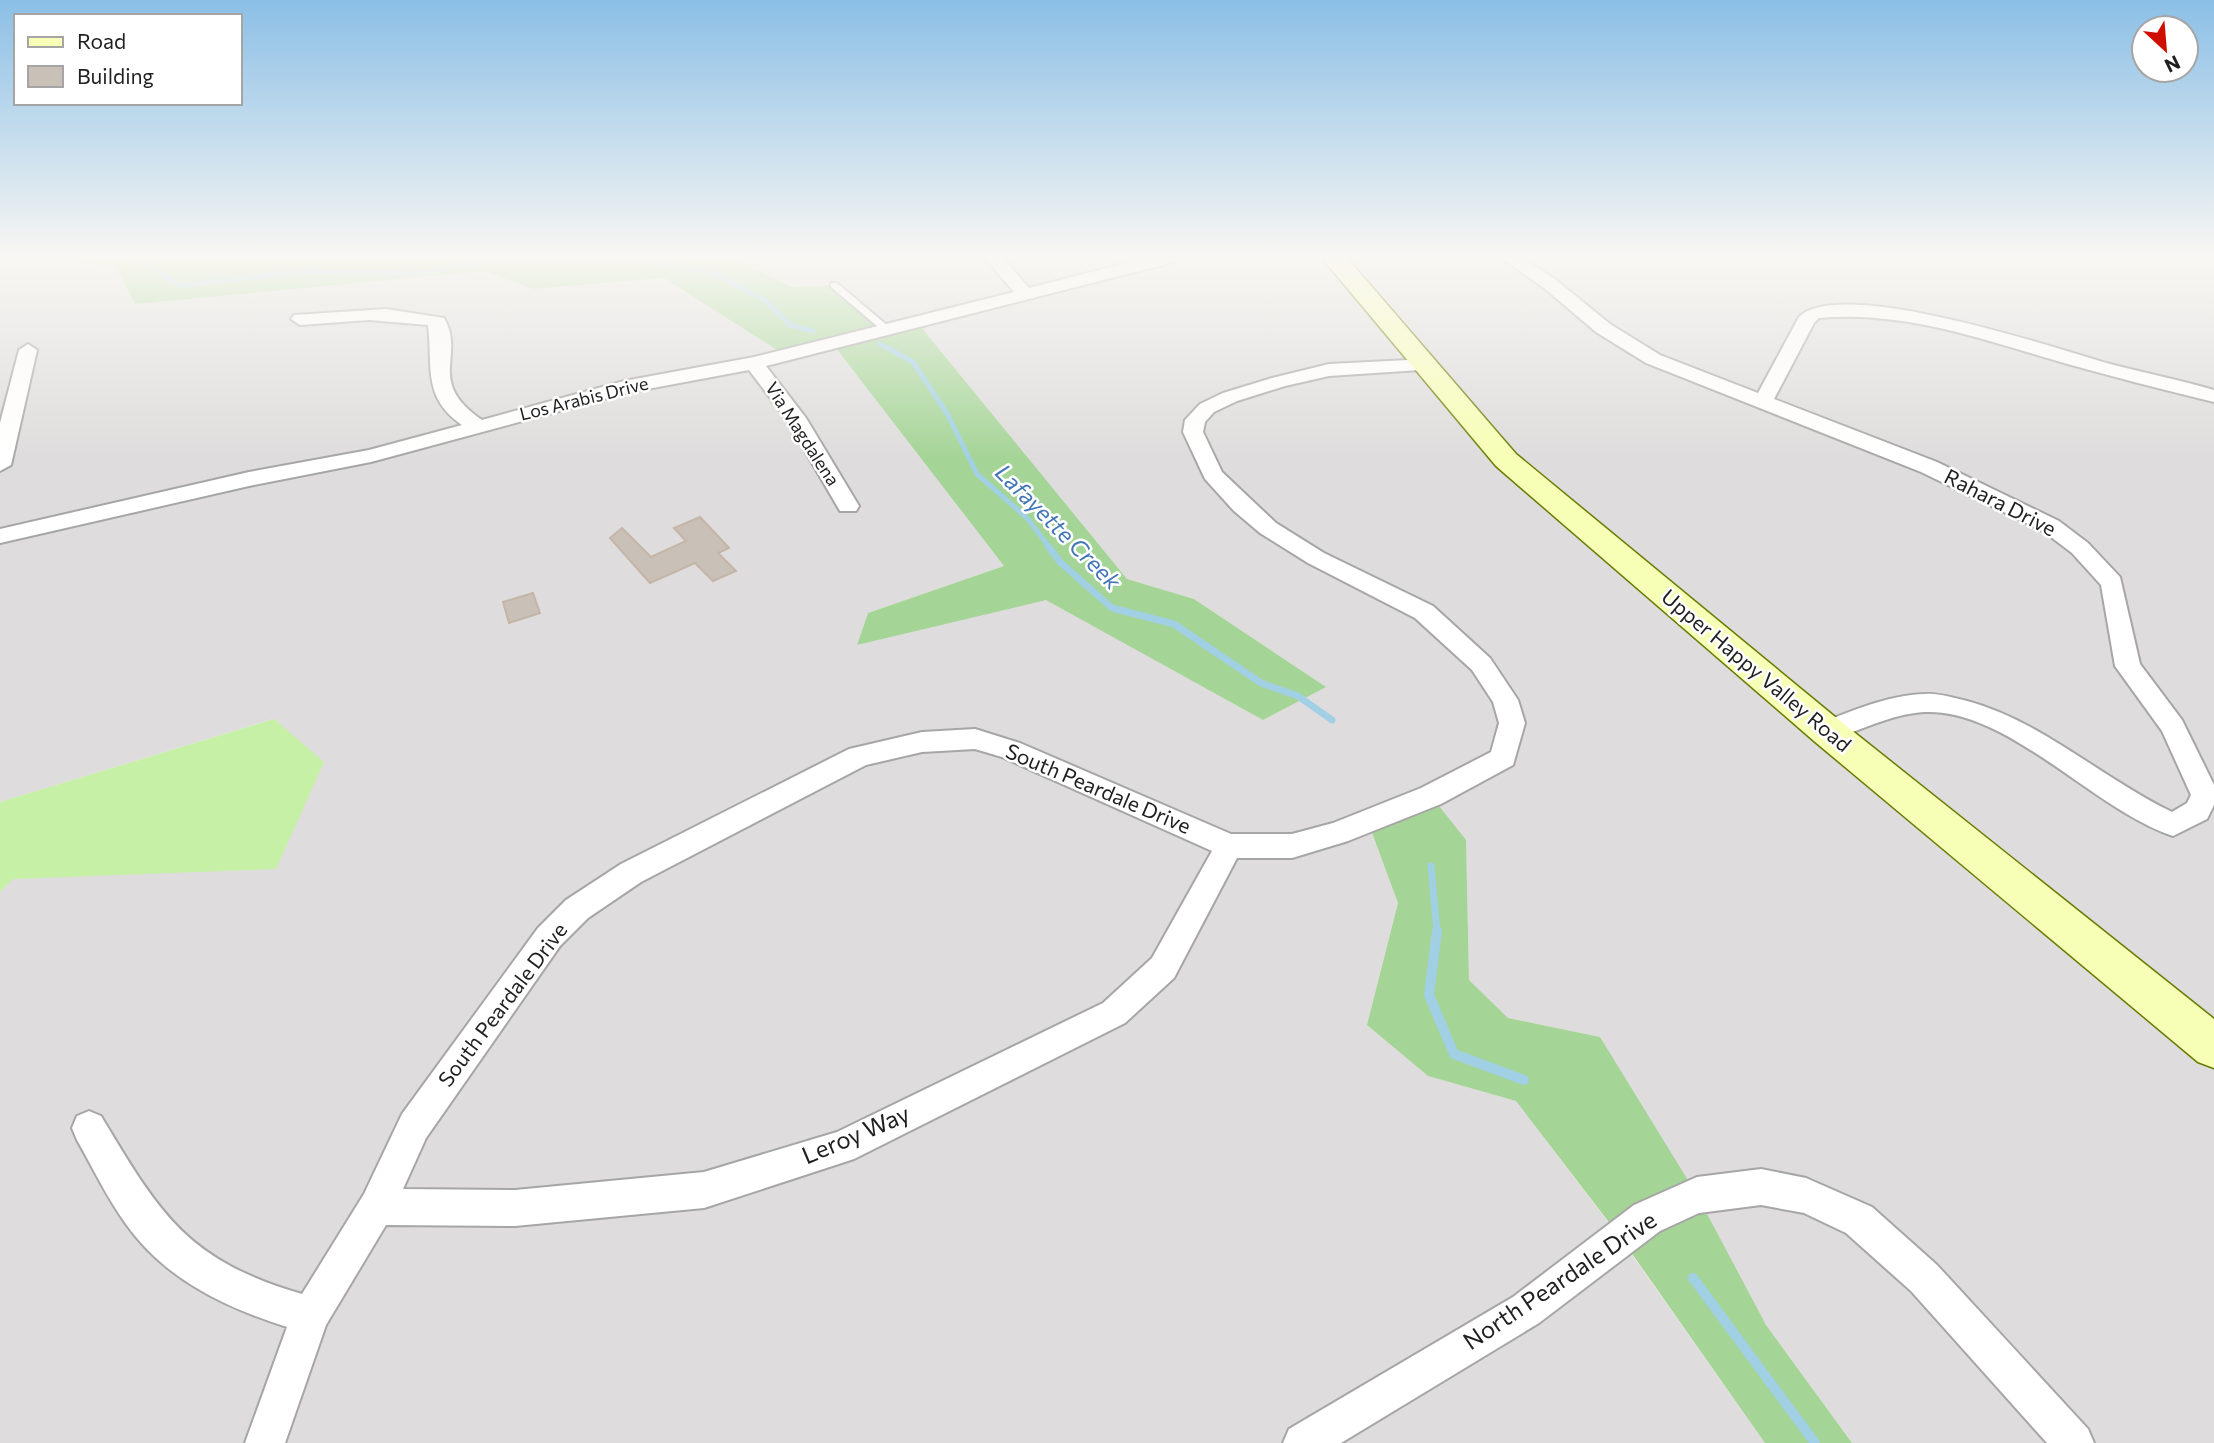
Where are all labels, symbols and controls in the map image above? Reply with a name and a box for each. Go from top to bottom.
legend [14,14,242,105]
north arrow [2130,14,2200,84]
text: Road [77,28,126,53]
text: N [2161,51,2184,78]
text: Building [77,63,154,88]
street label: Los Arabis Drive [517,371,650,425]
street label: Via Magdalena [761,377,845,490]
water label: Lafayette Creek [990,458,1128,595]
street label: Rahara Drive [1941,463,2061,540]
street label: Upper Happy Valley Road [1657,583,1857,756]
street label: South Peardale Drive [1002,737,1195,838]
street label: South Peardale Drive [432,917,571,1091]
street label: Leroy Way [797,1098,914,1169]
street label: North Peardale Drive [1457,1204,1661,1355]

